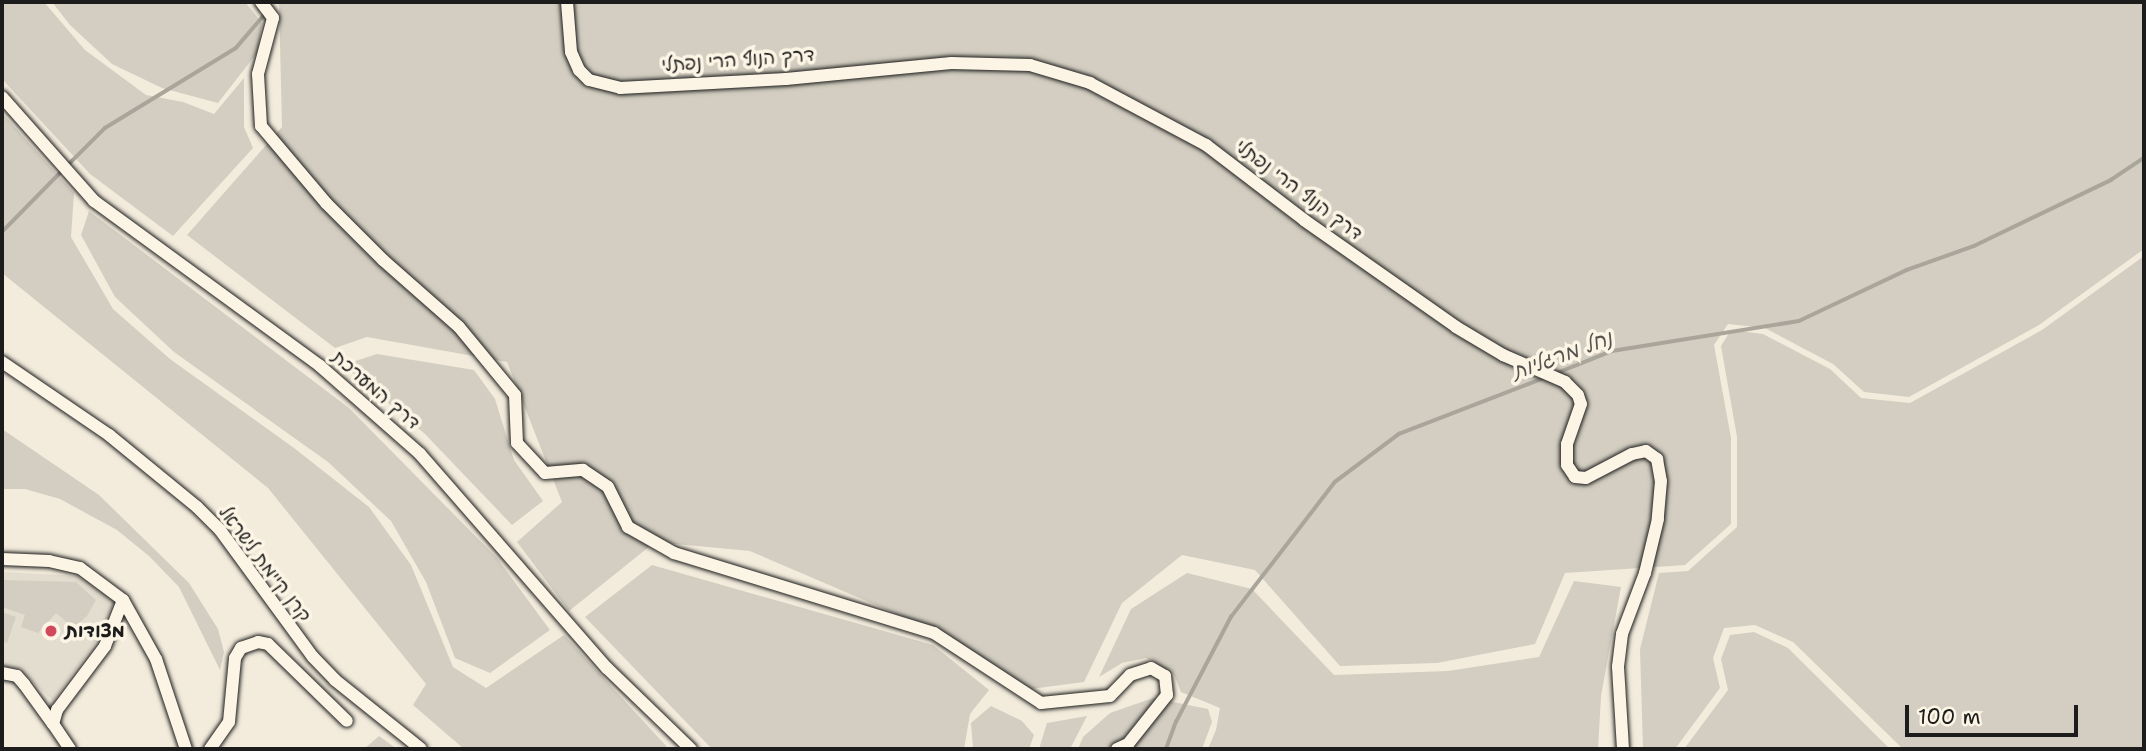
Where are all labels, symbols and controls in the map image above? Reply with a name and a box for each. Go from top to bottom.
street label: דרך הנוף הרי נפתלי [661,43,815,77]
street label: דרך הנוף הרי נפתלי [1231,135,1367,245]
water label: נחל מרגליות [1509,325,1615,385]
street label: דרך המערכת [327,346,425,434]
street label: קרן קיימת לישראל [214,501,316,627]
place label: מצודות [65,620,125,642]
marker: מצודות [43,623,59,639]
scale bar [1908,692,2081,736]
text: 100 m [1918,703,1981,731]

